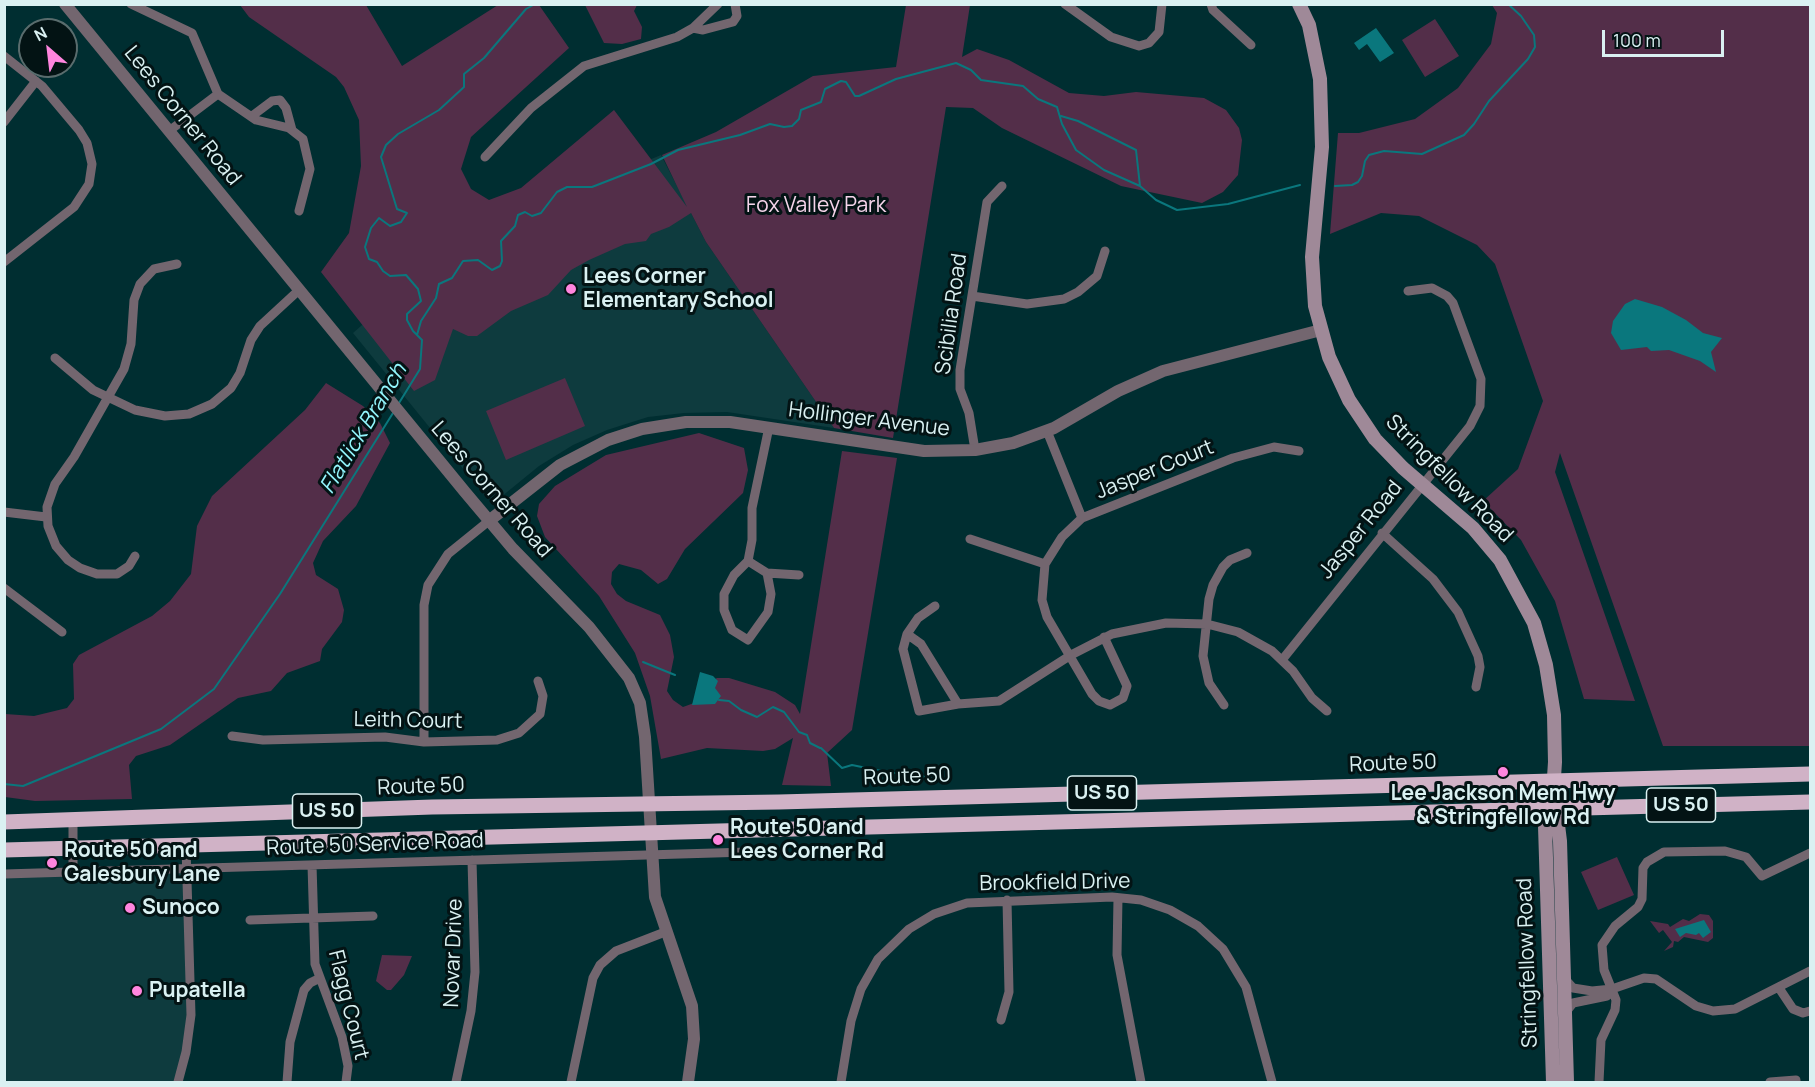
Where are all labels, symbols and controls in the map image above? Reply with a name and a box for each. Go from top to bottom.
north arrow [18,18,78,78]
scale bar [1605,18,1726,56]
text: N [30,21,51,46]
text: 100 m [1613,28,1661,52]
street label: Lees Corner Road [118,41,246,191]
park label: Fox Valley Park [746,193,886,219]
street label: Scibilia Road [931,252,973,376]
place label: Lees Corner Elementary School [583,264,774,314]
marker: Lees Corner Elementary School [564,282,578,296]
water label: Flatlick Branch [315,359,413,499]
street label: Hollinger Avenue [787,398,951,442]
street label: Stringfellow Road [1380,410,1518,548]
street label: Lees Corner Road [425,417,557,563]
street label: Jasper Court [1092,435,1218,505]
street label: Jasper Road [1314,476,1408,584]
street label: Leith Court [353,707,463,735]
street label: Route 50 [1349,750,1437,778]
street label: Route 50 [863,763,951,791]
marker: Lee Jackson Mem Hwy & Stringfellow Rd [1496,765,1510,779]
street label: Route 50 [377,773,465,801]
road number: US 50 [1068,776,1136,810]
place label: Lee Jackson Mem Hwy & Stringfellow Rd [1390,781,1616,831]
road number: US 50 [1646,788,1716,822]
road number: US 50 [292,794,362,828]
place label: Route 50 and Lees Corner Rd [730,815,884,865]
street label: Route 50 Service Road [266,829,484,861]
marker: Route 50 and Lees Corner Rd [711,833,725,847]
place label: Route 50 and Galesbury Lane [64,838,220,888]
marker: Route 50 and Galesbury Lane [45,856,59,870]
street label: Brookfield Drive [979,869,1131,897]
street label: Stringfellow Road [1512,878,1544,1048]
place label: Sunoco [142,895,220,921]
street label: Novar Drive [440,898,468,1008]
marker: Sunoco [123,901,137,915]
street label: Flagg Court [322,948,374,1062]
place label: Pupatella [149,978,246,1004]
marker: Pupatella [130,984,144,998]

